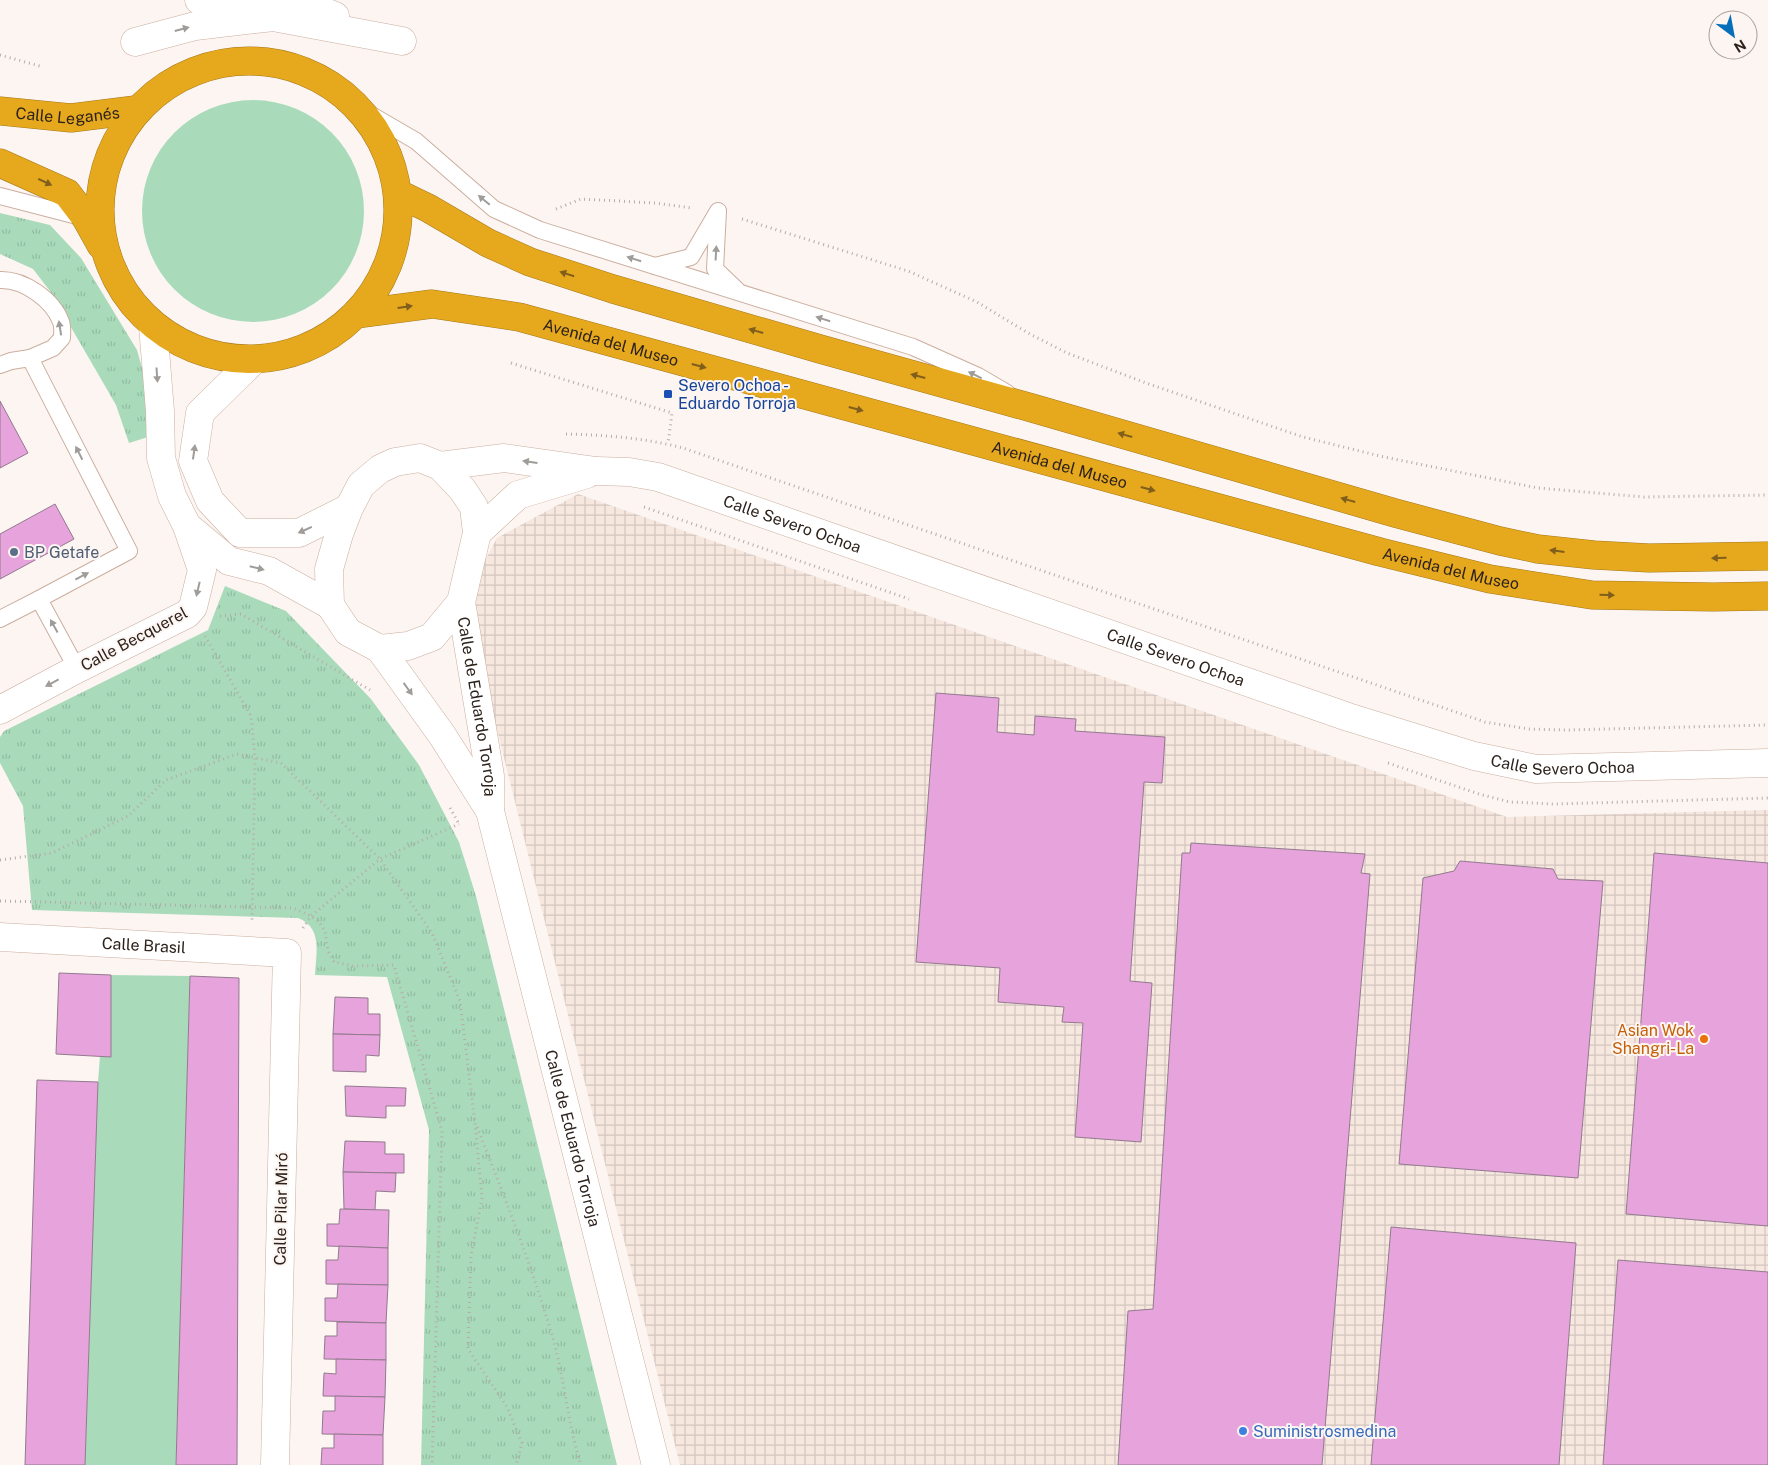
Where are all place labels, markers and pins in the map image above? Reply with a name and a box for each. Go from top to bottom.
place label: Severo Ochoa - Eduardo Torroja [678,376,796,413]
marker: Severo Ochoa - Eduardo Torroja [662,388,674,400]
place label: BP Getafe [24,543,99,562]
marker: BP Getafe [8,546,20,558]
place label: Asian Wok Shangri-La [1612,1021,1694,1058]
marker: Asian Wok Shangri-La [1698,1033,1710,1045]
place label: Suministrosmedina [1253,1422,1396,1441]
marker: Suministrosmedina [1237,1425,1249,1437]

